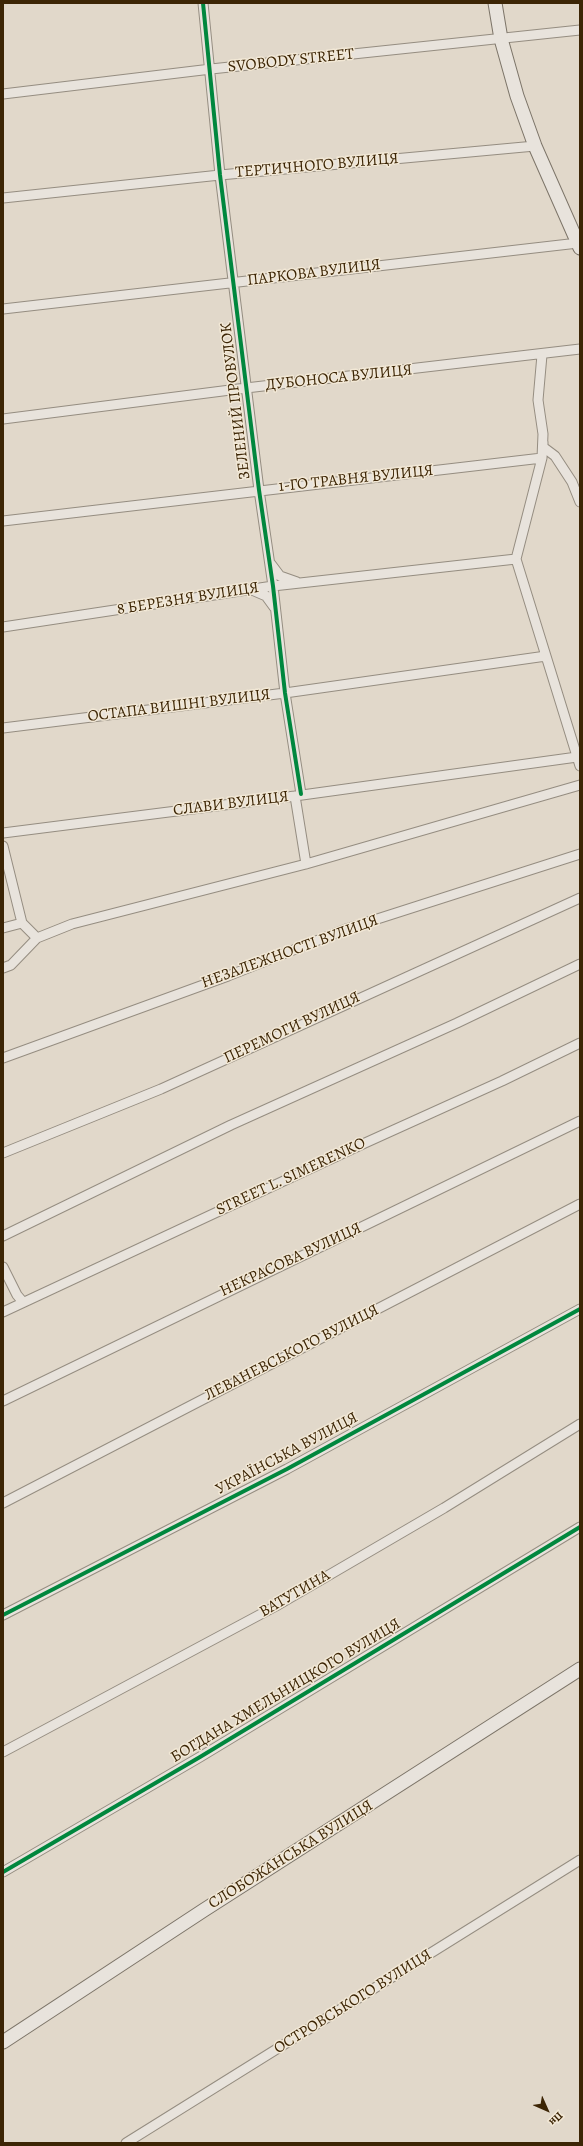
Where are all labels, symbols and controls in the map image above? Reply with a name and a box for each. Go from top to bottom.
street label: SVOBODY STREET [227,45,355,77]
street label: ТЕРТИЧНОГО ВУЛИЦЯ [234,149,400,183]
street label: ПАРКОВА ВУЛИЦЯ [246,255,382,291]
street label: ЗЕЛЕНИЙ ПРОВУЛОК [217,321,255,481]
street label: ДУБОНОСА ВУЛИЦЯ [265,361,413,395]
street label: 1-ГО ТРАВНЯ ВУЛИЦЯ [278,461,434,497]
street label: 8 БЕРЕЗНЯ ВУЛИЦЯ [116,578,260,620]
street label: ОСТАПА ВИШНІ ВУЛИЦЯ [87,685,271,727]
street label: СЛАВИ ВУЛИЦЯ [172,787,290,821]
street label: НЕЗАЛЕЖНОСТІ ВУЛИЦЯ [199,911,381,993]
street label: ПЕРЕМОГИ ВУЛИЦЯ [221,988,363,1068]
street label: STREET L. SIMERENKO [213,1134,369,1220]
street label: НЕКРАСОВА ВУЛИЦЯ [217,1219,365,1301]
street label: ЛЕВАНЕВСЬКОГО ВУЛИЦЯ [202,1301,382,1405]
street label: УКРАЇНСЬКА ВУЛИЦЯ [213,1408,361,1500]
street label: ВАТУТИНА [256,1566,334,1622]
street label: БОГДАНА ХМЕЛЬНИЦКОГО ВУЛИЦЯ [168,1615,404,1767]
street label: СЛОБОЖАНСЬКА ВУЛИЦЯ [205,1796,377,1914]
street label: ОСТРОВСЬКОГО ВУЛИЦЯ [271,1945,435,2059]
north arrow [527,2090,567,2130]
text: Пн [545,2108,566,2129]

